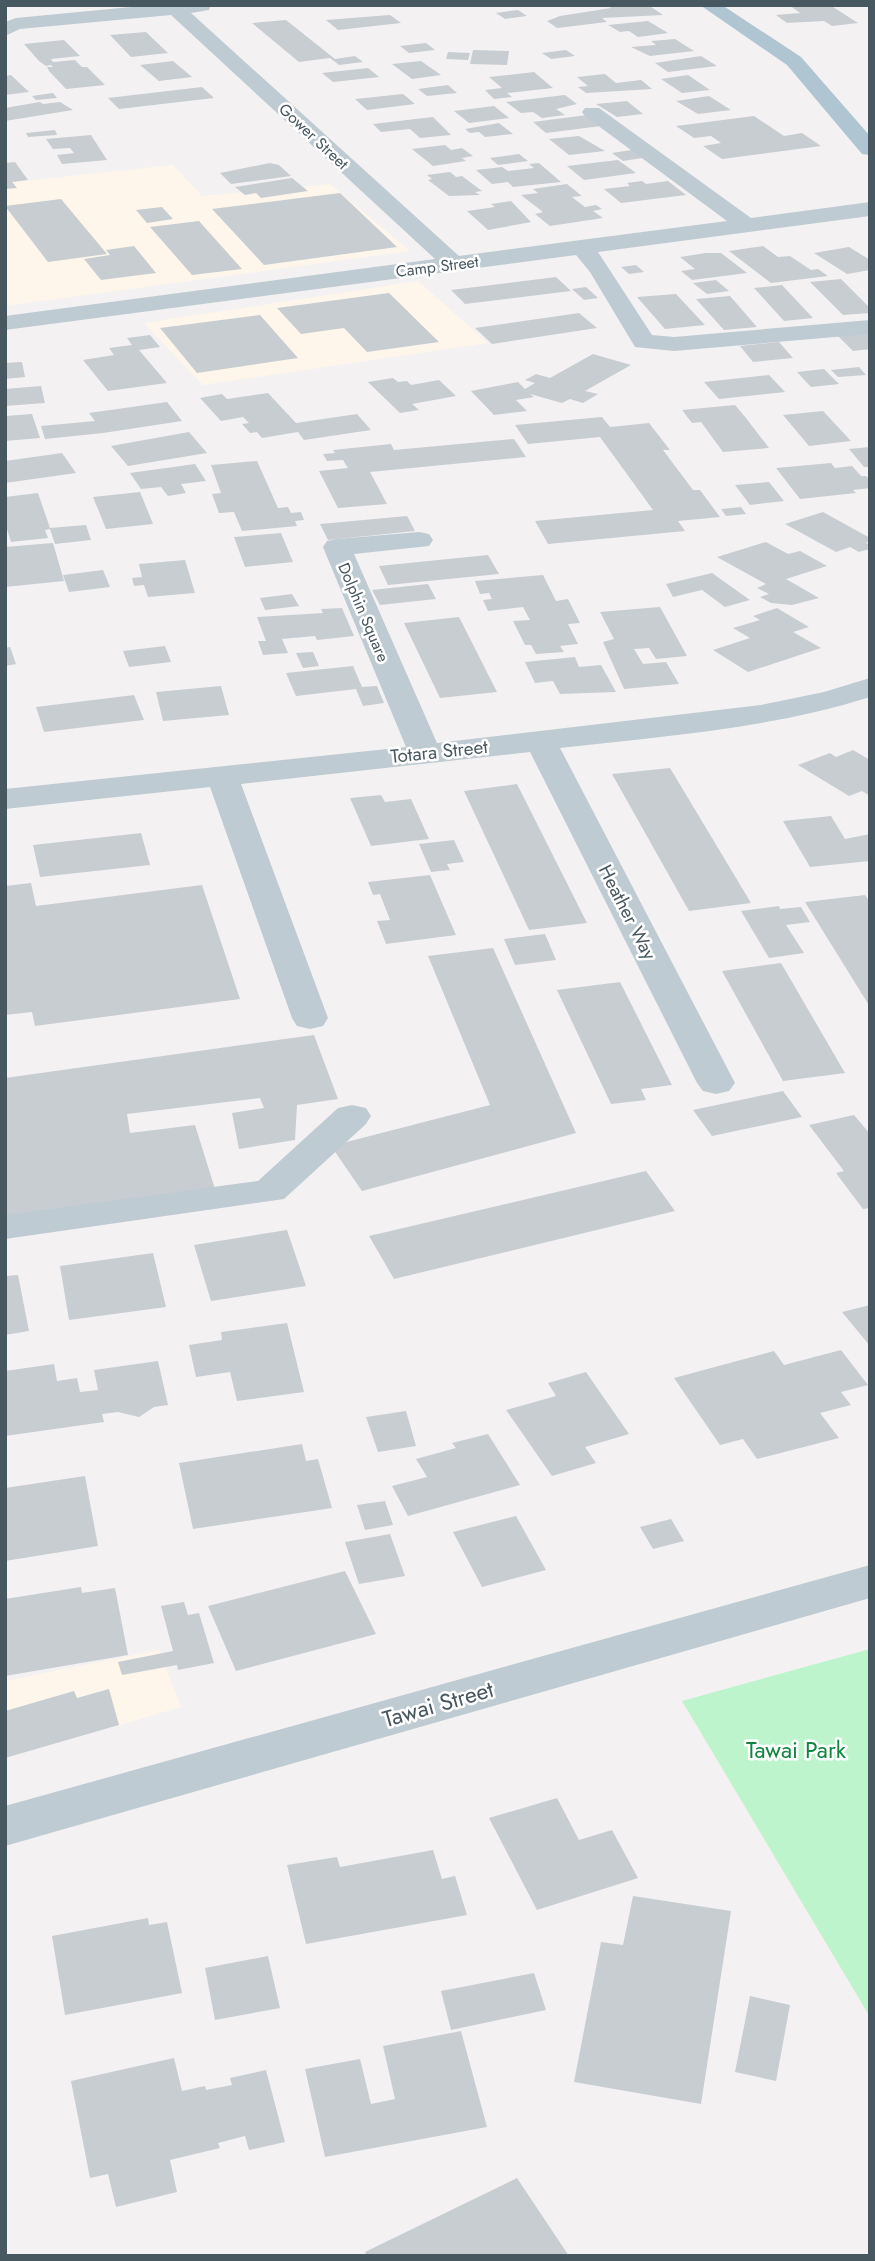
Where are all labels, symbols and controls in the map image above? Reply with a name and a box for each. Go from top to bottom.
street label: Gower Street [274,98,354,175]
street label: Camp Street [394,250,480,283]
street label: Dolphin Square [332,559,395,665]
street label: Totara Street [389,733,489,770]
street label: Heather Way [592,860,663,965]
street label: Tawai Street [379,1672,498,1736]
park label: Tawai Park [746,1733,847,1767]

